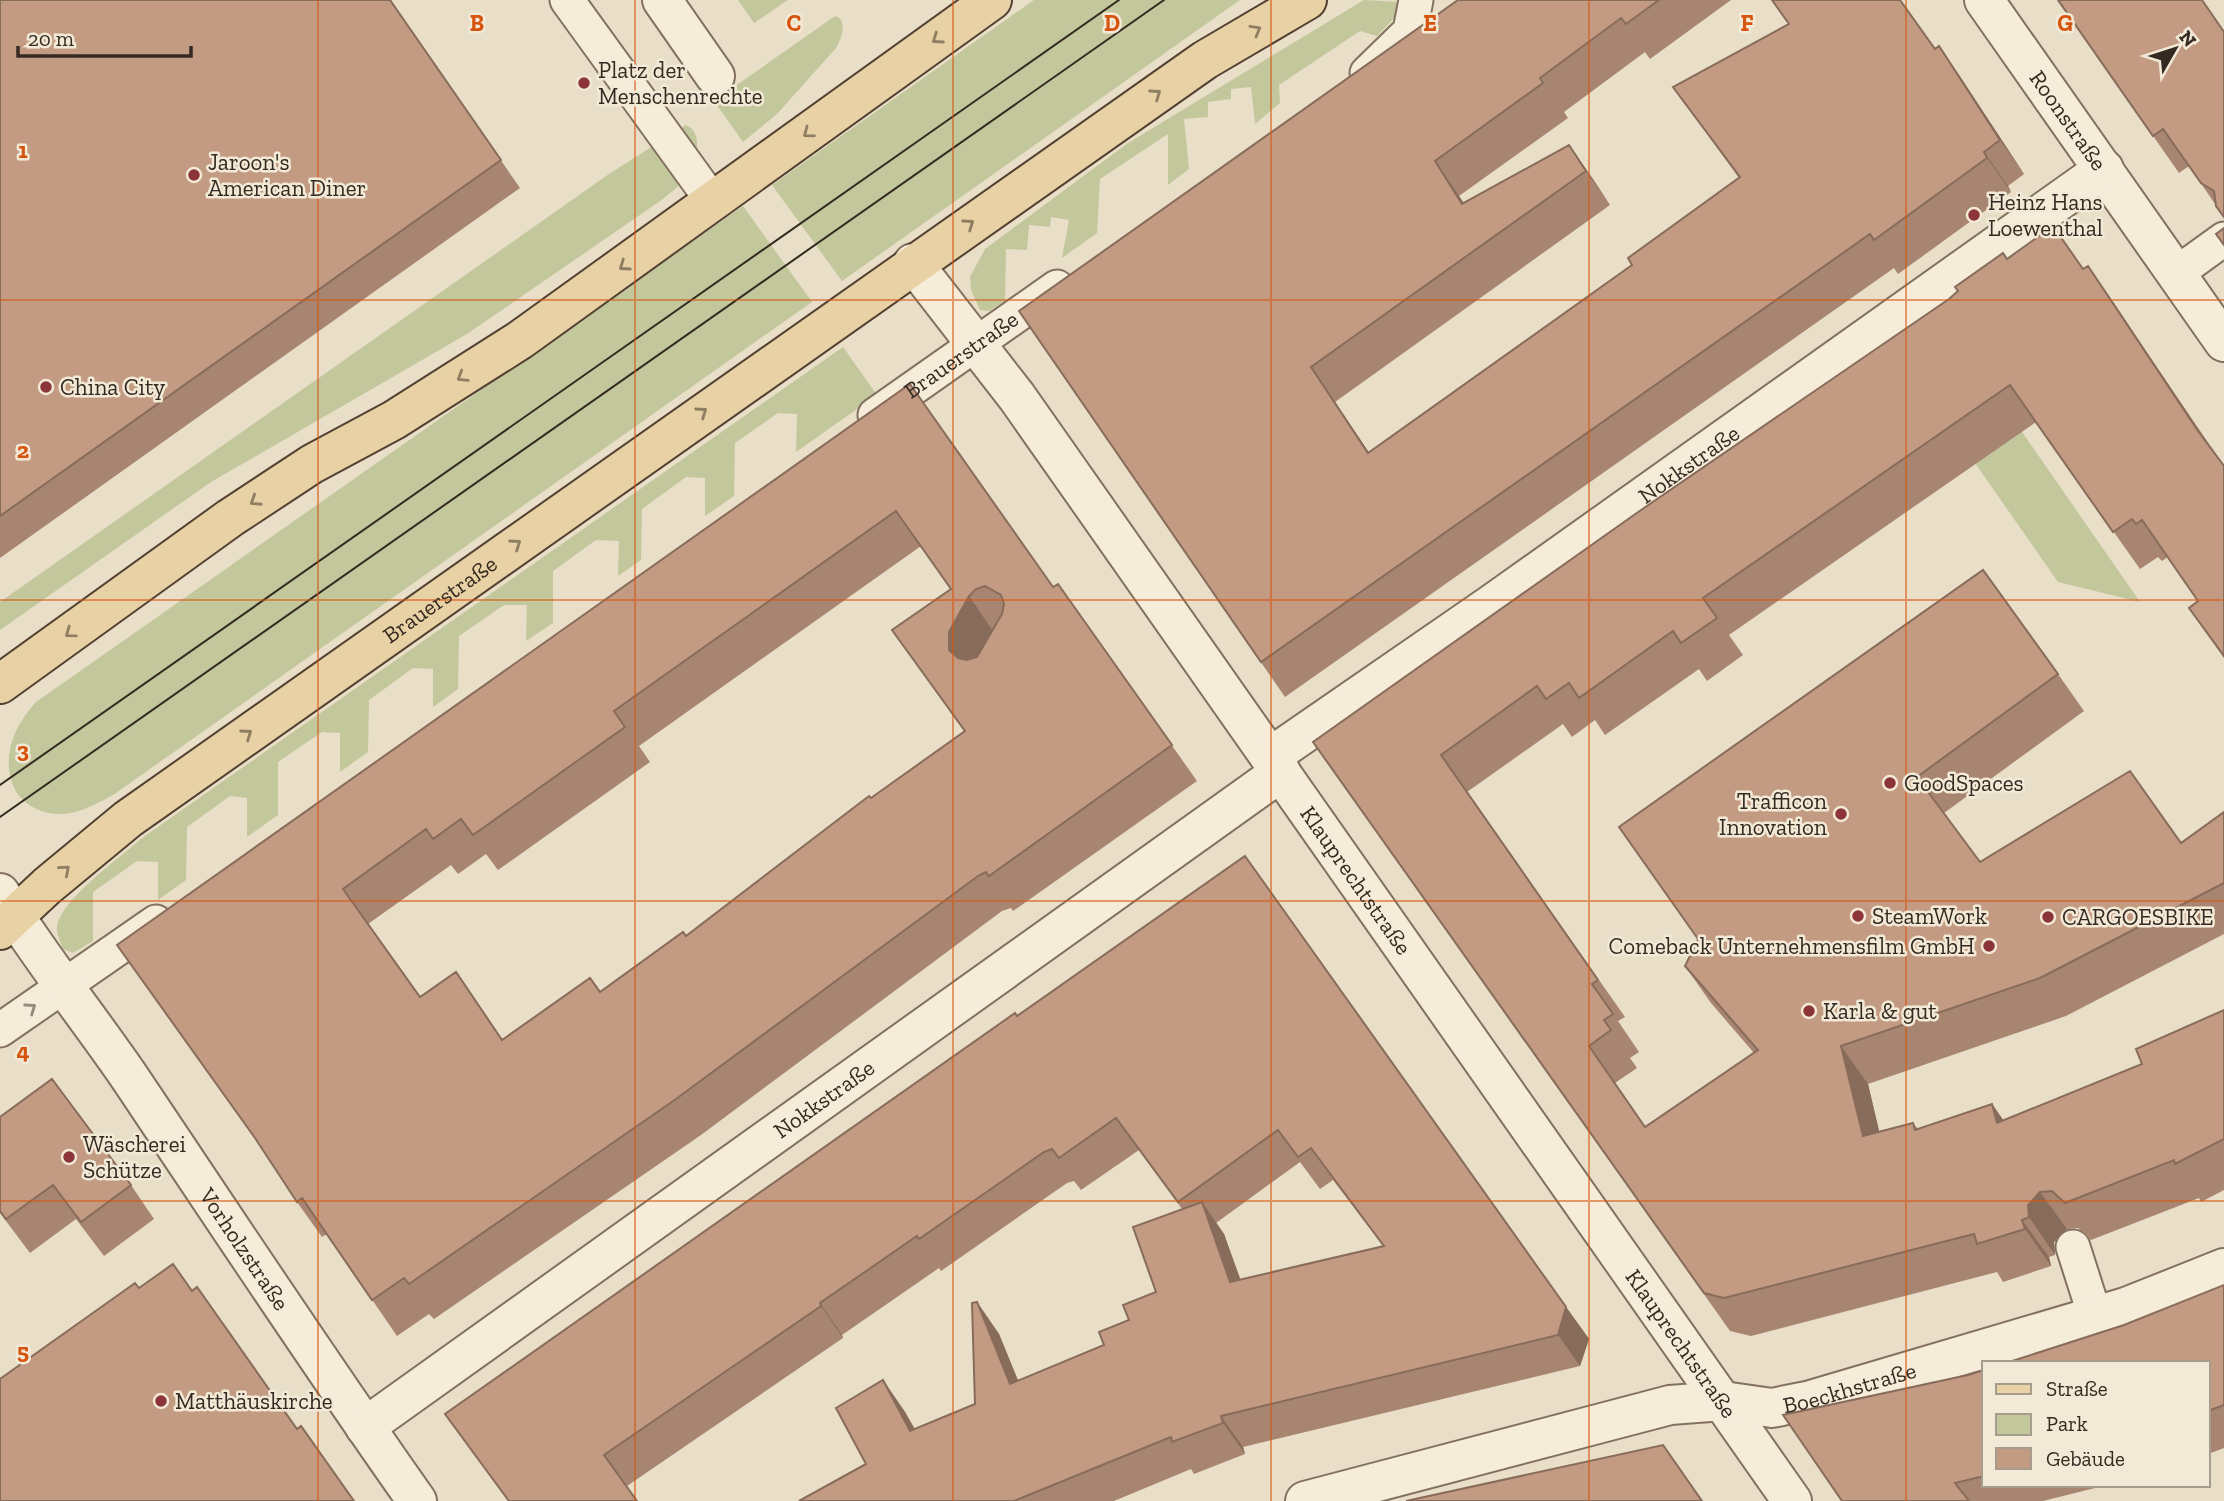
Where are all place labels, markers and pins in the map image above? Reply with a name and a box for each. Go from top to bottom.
place label: Platz der Menschenrechte [598,56,763,110]
marker: Platz der Menschenrechte [576,75,592,91]
place label: Jaroon's American Diner [208,148,366,202]
marker: Jaroon's American Diner [186,167,202,183]
place label: Heinz Hans Loewenthal [1988,188,2103,242]
marker: Heinz Hans Loewenthal [1966,207,1982,223]
place label: China City [60,373,166,401]
marker: China City [38,379,54,395]
place label: GoodSpaces [1904,769,2024,797]
marker: GoodSpaces [1882,775,1898,791]
place label: Trafficon Innovation [1719,787,1827,841]
marker: Trafficon Innovation [1833,806,1849,822]
place label: SteamWork [1872,902,1987,930]
place label: CARGOESBIKE [2062,903,2214,931]
marker: SteamWork [1850,908,1866,924]
marker: CARGOESBIKE [2040,909,2056,925]
place label: Comeback Unternehmensfilm GmbH [1608,932,1975,960]
marker: Comeback Unternehmensfilm GmbH [1981,938,1997,954]
place label: Karla & gut [1823,997,1937,1025]
marker: Karla & gut [1801,1003,1817,1019]
place label: Wäscherei Schütze [83,1130,186,1184]
marker: Wäscherei Schütze [61,1149,77,1165]
place label: Matthäuskirche [175,1387,333,1415]
marker: Matthäuskirche [153,1393,169,1409]

